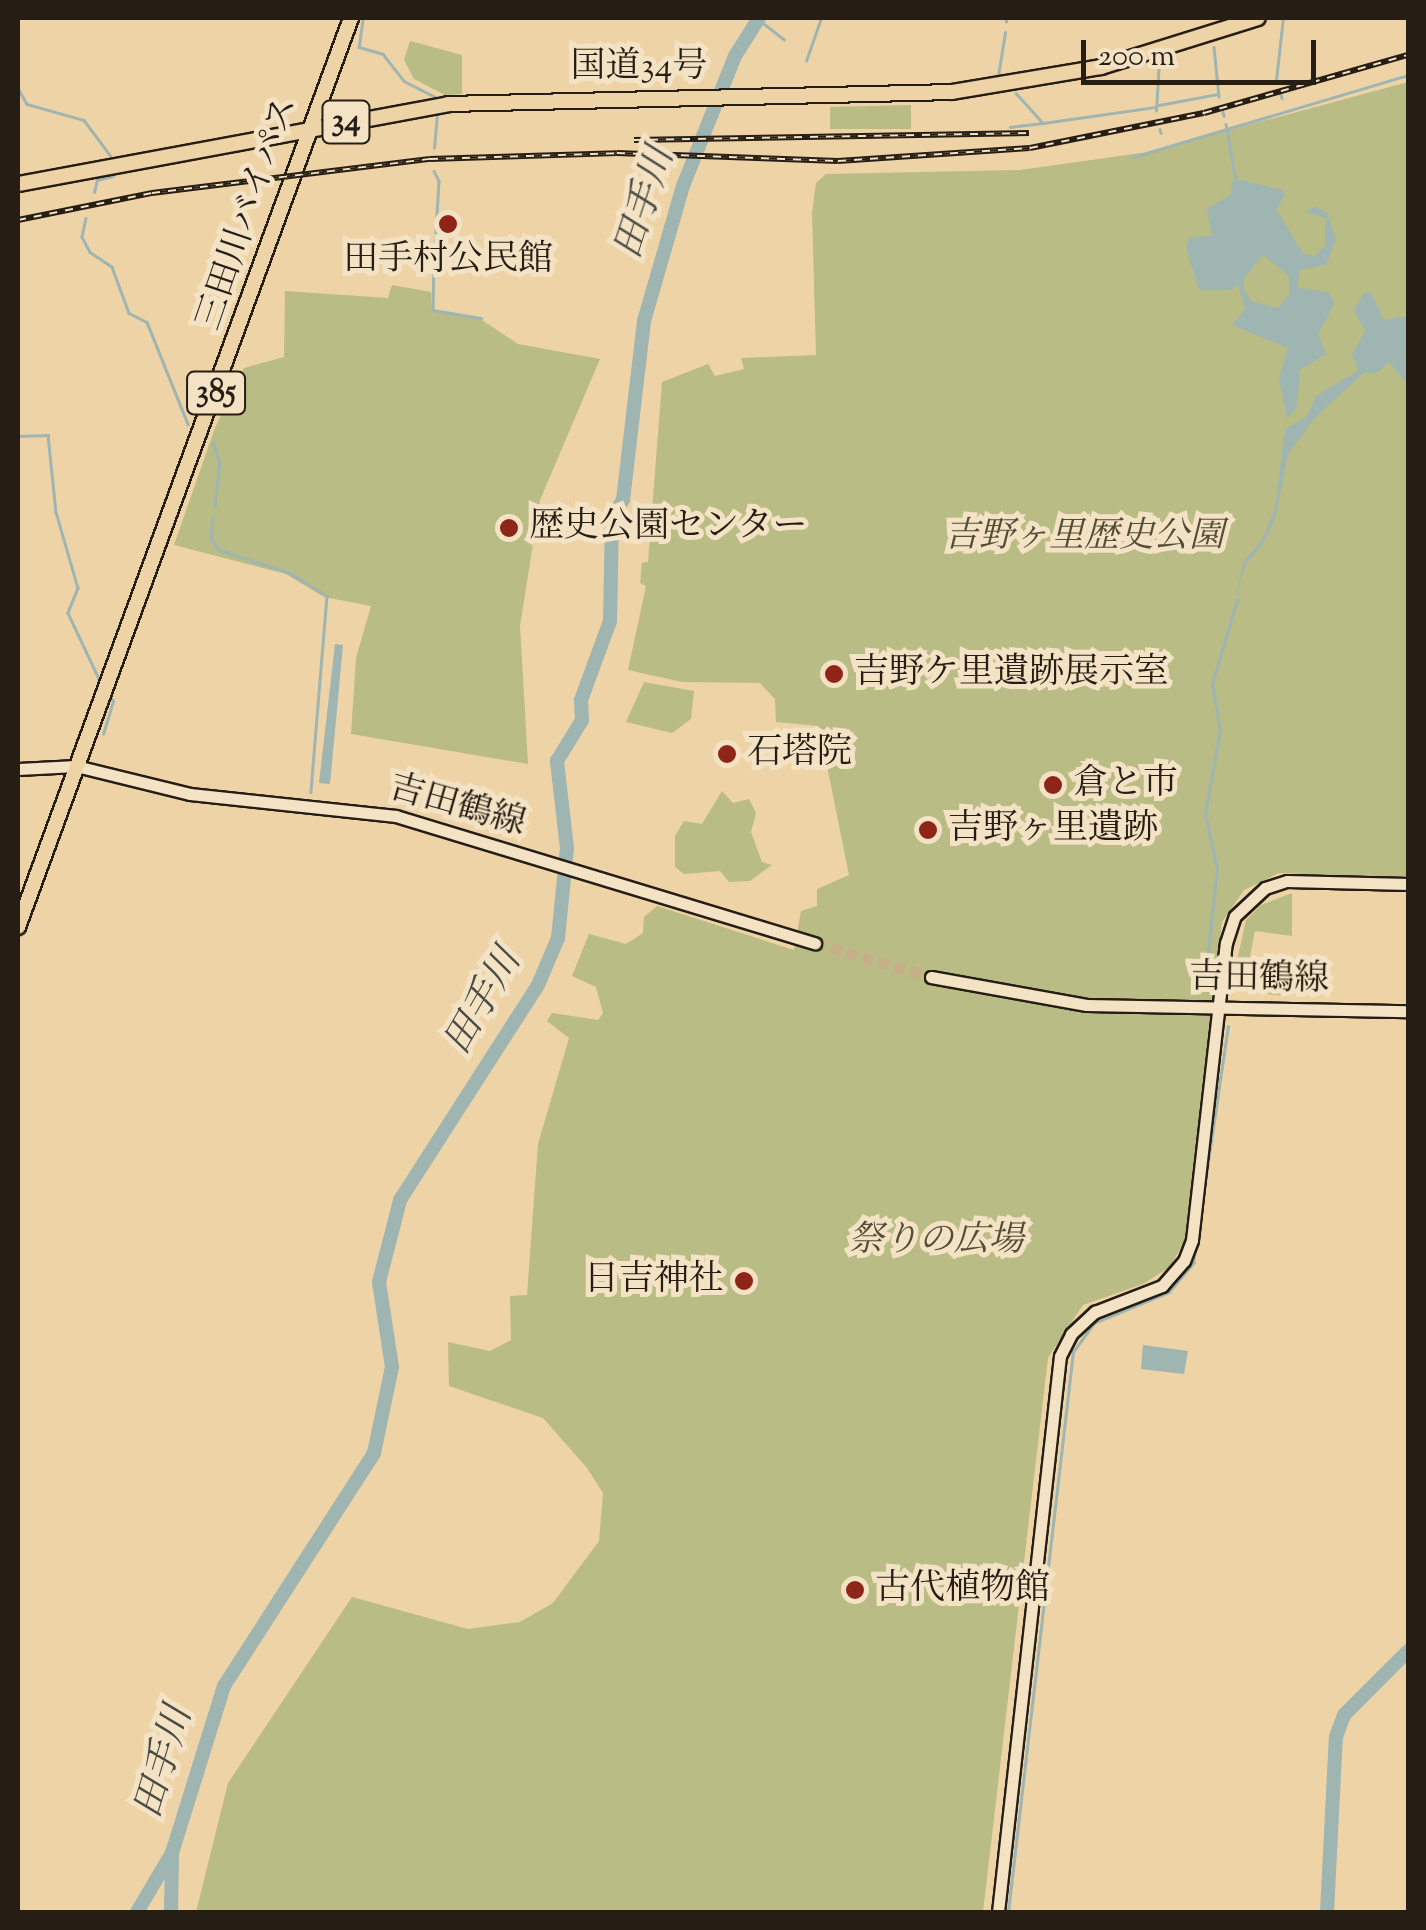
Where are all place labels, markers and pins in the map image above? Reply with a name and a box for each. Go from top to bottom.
marker: 田手村公民館 [437,213,459,235]
place label: 田手村公民館 [343,240,553,282]
place label: 歴史公園センター [529,507,809,549]
marker: 歴史公園センター [498,517,520,539]
place label: 吉野ケ里遺跡展示室 [854,653,1169,695]
marker: 吉野ケ里遺跡展示室 [823,663,845,685]
place label: 石塔院 [747,733,852,775]
marker: 石塔院 [716,743,738,765]
place label: 倉と市 [1073,764,1178,806]
marker: 倉と市 [1042,774,1064,796]
place label: 吉野ヶ里遺跡 [948,809,1158,851]
marker: 吉野ヶ里遺跡 [917,819,939,841]
place label: 日吉神社 [584,1260,724,1302]
marker: 日吉神社 [733,1270,755,1292]
place label: 古代植物館 [875,1569,1050,1611]
marker: 古代植物館 [844,1579,866,1601]

